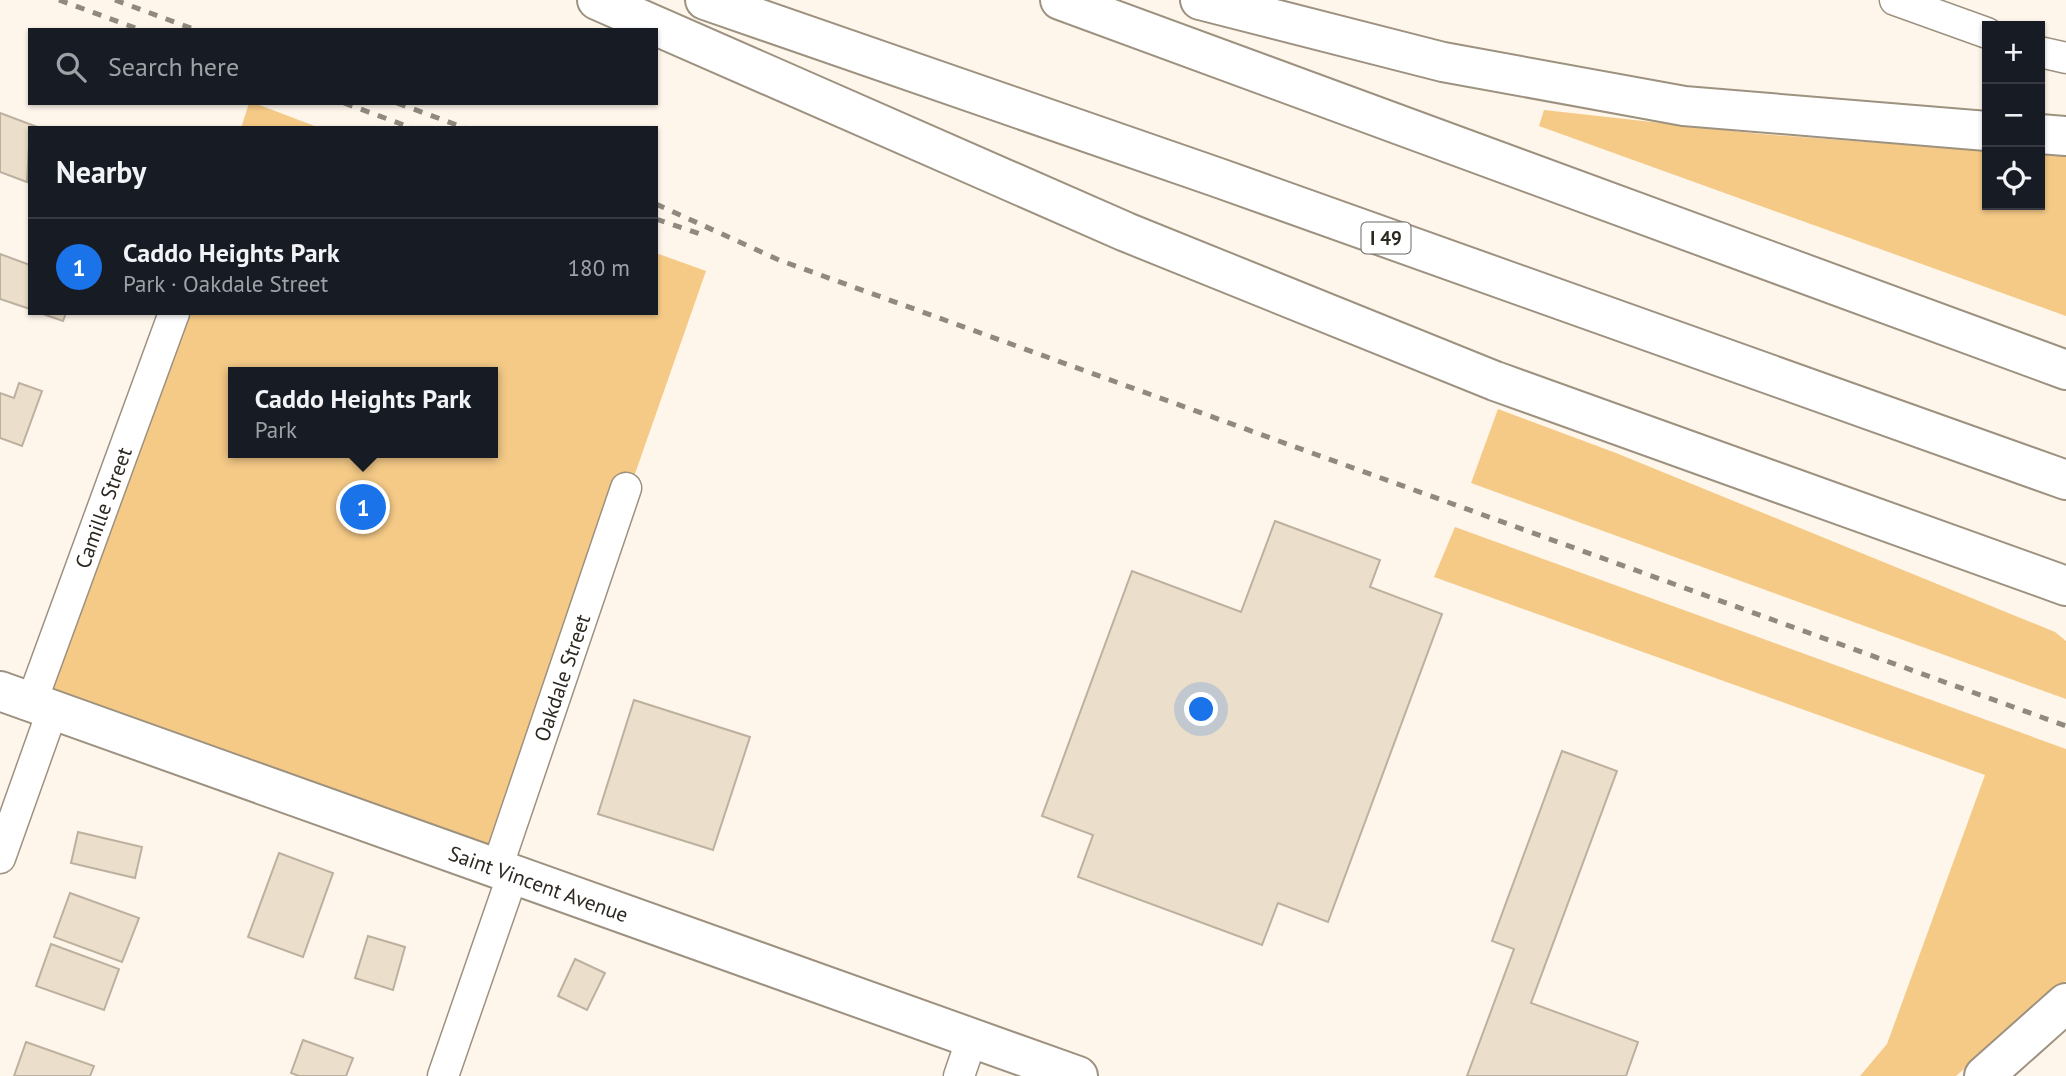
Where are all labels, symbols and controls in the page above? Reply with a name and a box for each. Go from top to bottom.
map controls [1982,21,2045,210]
button: + [1982,21,2045,84]
search box [28,28,658,105]
icon: search [52,48,90,86]
text: Search here [108,50,239,83]
button: − [1982,84,2045,147]
button: locate [1982,147,2045,210]
text: Nearby [56,152,146,191]
road number: I 49 [1362,222,1410,254]
text: Caddo Heights Park [123,236,339,269]
text: 1 [72,253,86,282]
text: 180 m [568,253,630,282]
text: Park · Oakdale Street [123,269,328,298]
popup [228,367,498,458]
text: Caddo Heights Park [255,382,471,415]
text: Park [255,415,297,444]
street label: Camille Street [68,443,137,572]
pin: 1 [340,481,386,533]
street label: Oakdale Street [528,611,596,745]
your location [1184,692,1218,726]
street label: Saint Vincent Avenue [445,839,632,928]

